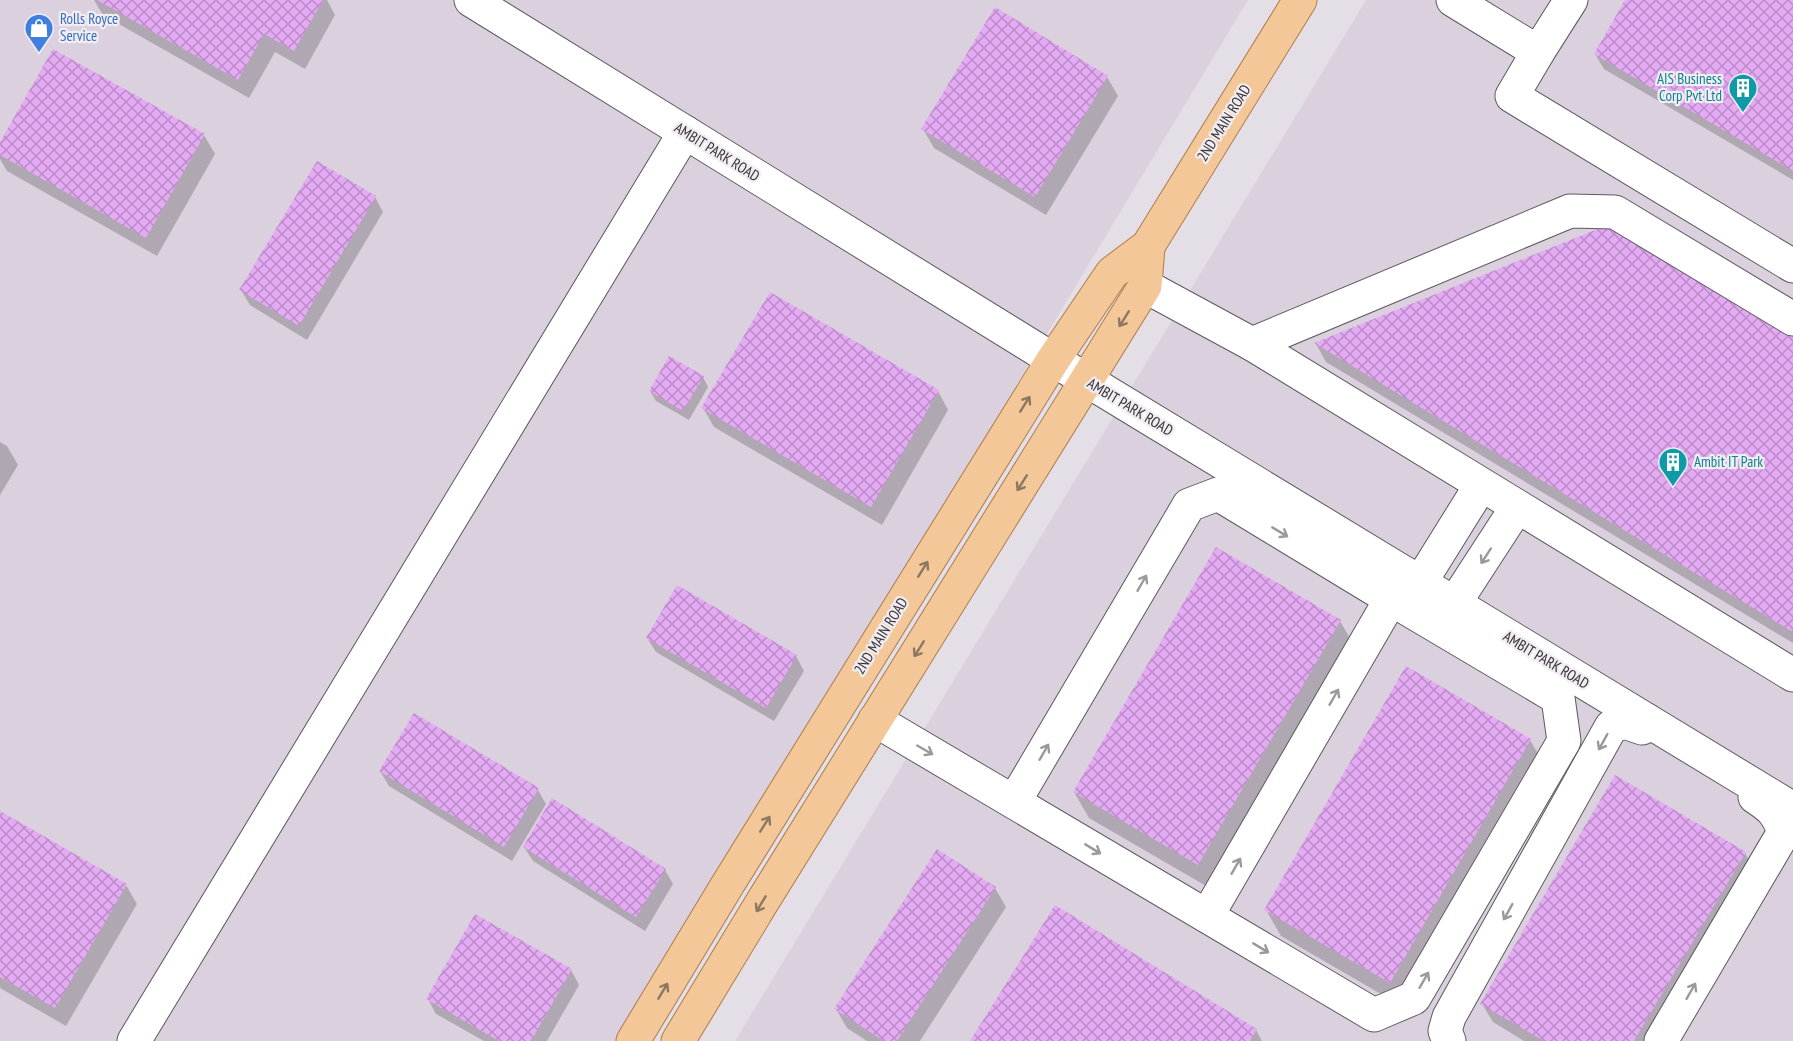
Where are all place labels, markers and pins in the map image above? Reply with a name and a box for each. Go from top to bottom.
place label: Rolls Royce Service [60,9,118,45]
shop icon: Rolls Royce Service [23,12,55,54]
place label: AIS Business Corp Pvt Ltd [1657,69,1722,105]
building icon: AIS Business Corp Pvt Ltd [1727,72,1759,114]
building icon: Ambit IT Park [1657,446,1689,488]
place label: Ambit IT Park [1694,452,1763,471]

